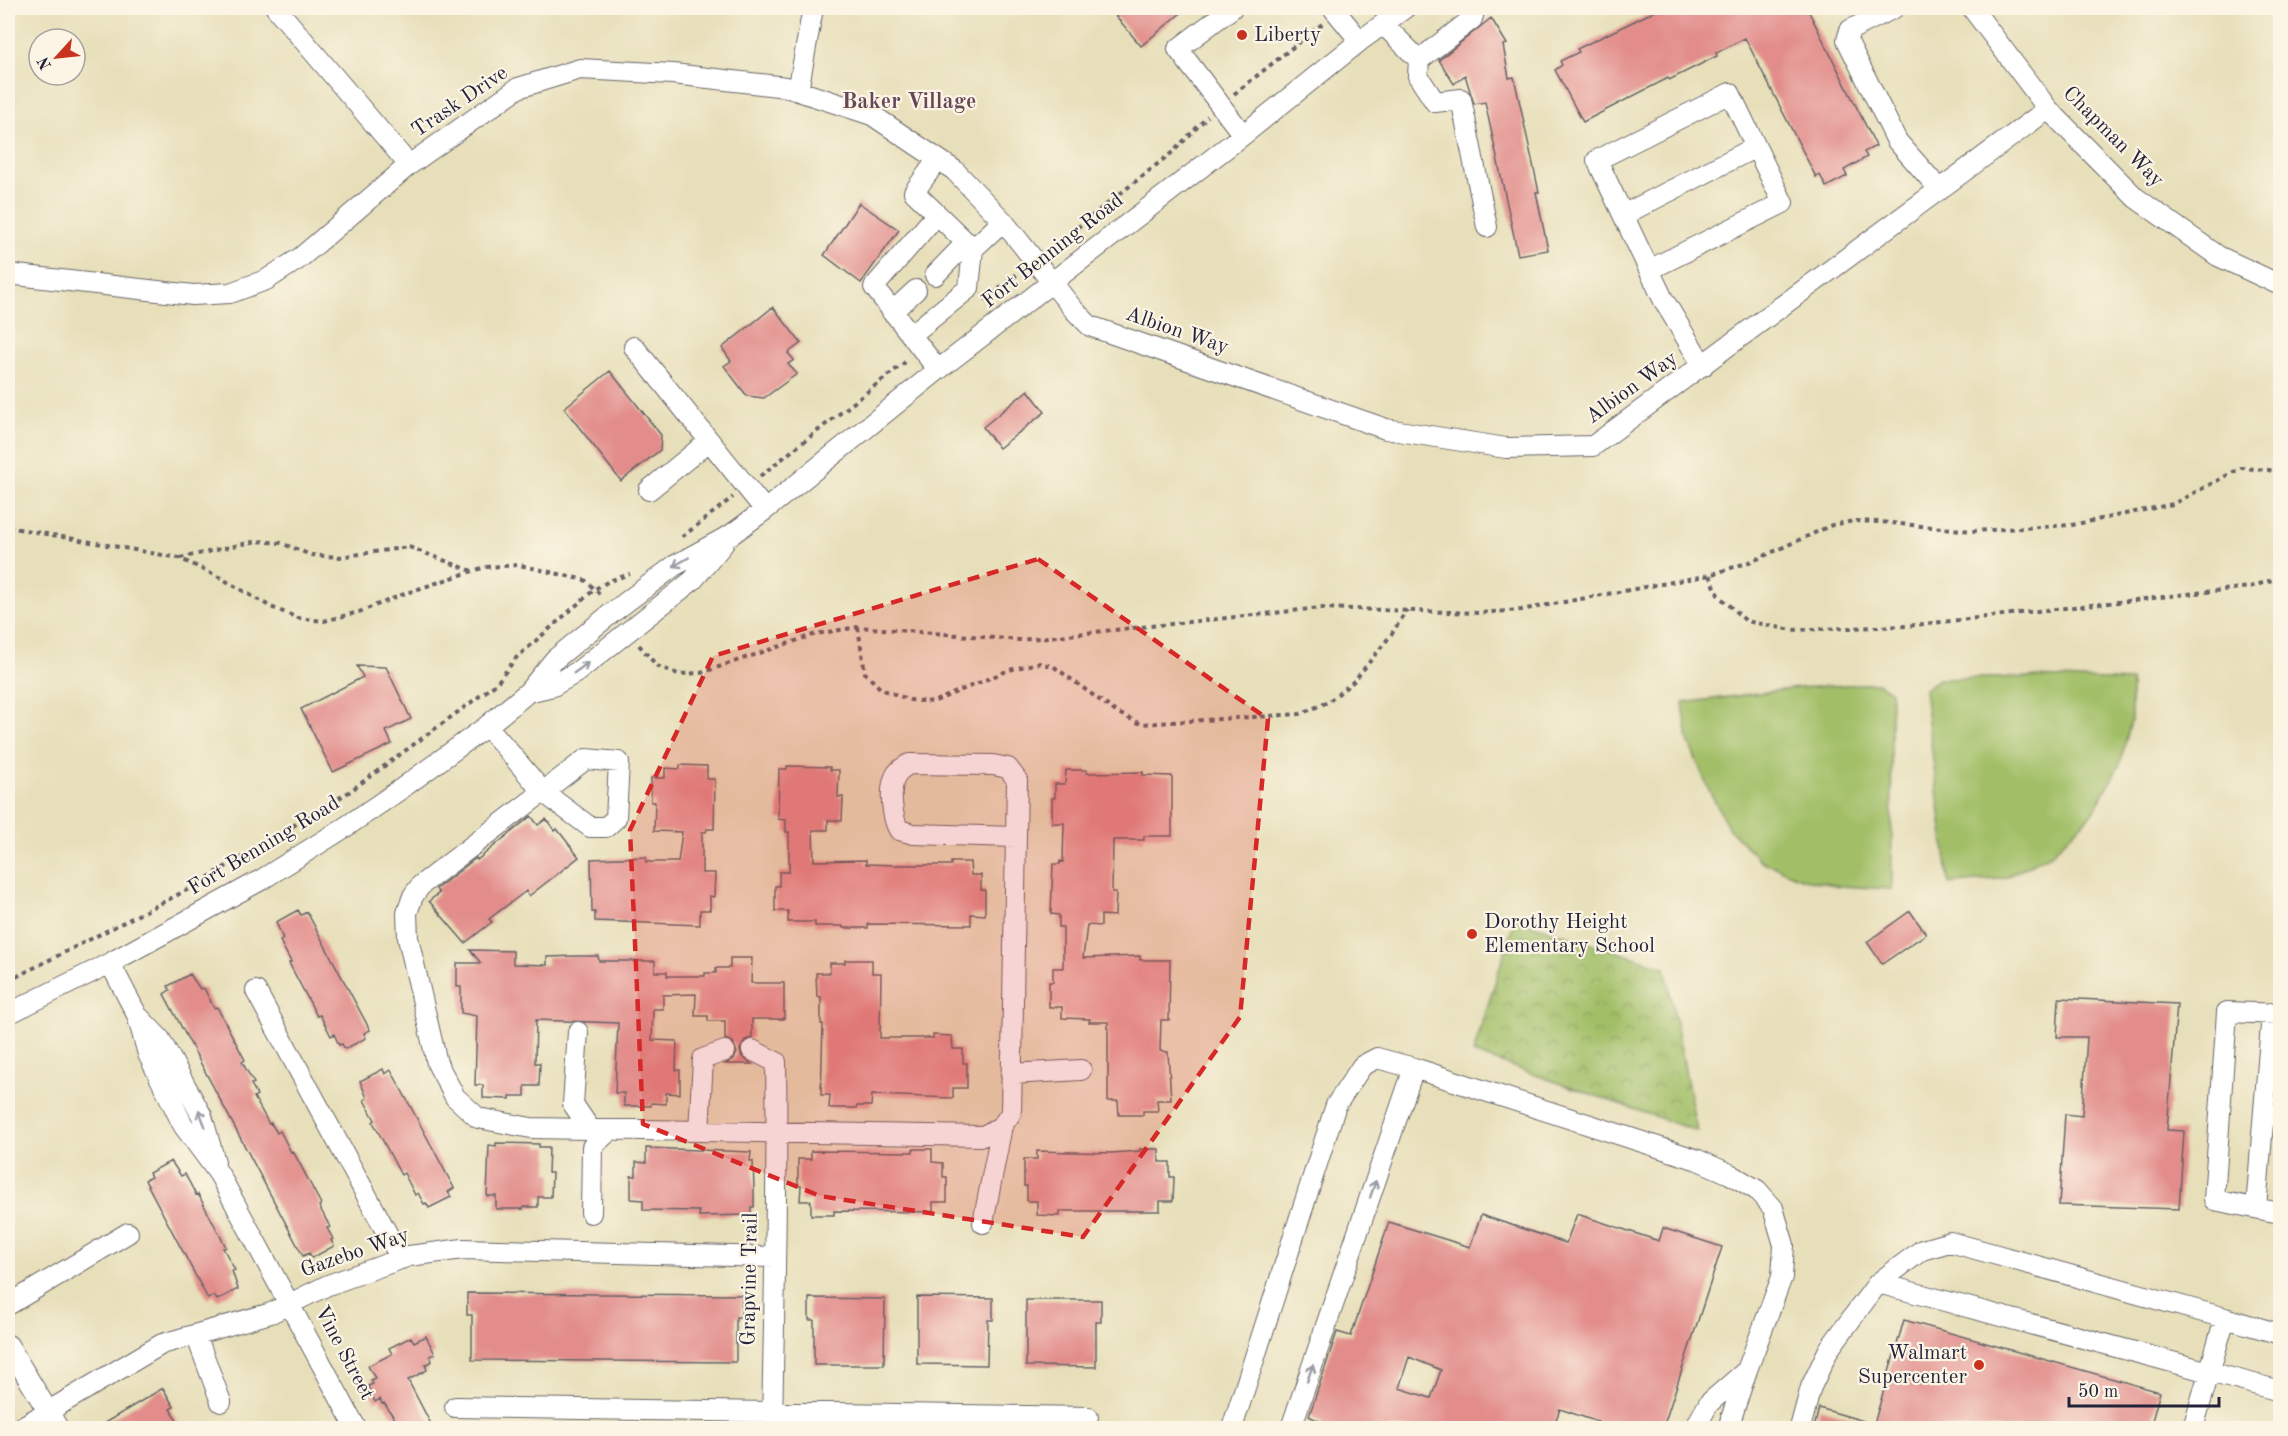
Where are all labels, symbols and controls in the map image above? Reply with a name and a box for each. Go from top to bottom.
place label: Liberty [1254,25,1321,46]
north arrow [27,27,87,87]
marker: Liberty [1235,28,1249,42]
text: N [35,53,55,72]
street label: Trask Drive [408,62,512,142]
street label: Chapman Way [2059,83,2167,191]
district label: Baker Village [842,91,976,113]
street label: Fort Benning Road [978,190,1128,312]
street label: Albion Way [1123,304,1231,358]
street label: Albion Way [1582,348,1682,428]
one-way arrow [673,557,690,569]
one-way arrow [572,662,588,675]
street label: Fort Benning Road [185,792,343,899]
place label: Dorothy Height Elementary School [1484,912,1655,957]
marker: Dorothy Height Elementary School [1465,927,1479,941]
one-way arrow [195,1110,206,1128]
one-way arrow [1368,1180,1379,1198]
street label: Grapvine Trail [738,1212,762,1346]
street label: Gazebo Way [298,1225,412,1281]
street label: Vine Street [310,1302,378,1404]
place label: Walmart Supercenter [1858,1343,1967,1388]
marker: Walmart Supercenter [1972,1358,1986,1372]
one-way arrow [1305,1364,1316,1383]
scale bar [2069,1370,2219,1408]
text: 50 m [2078,1383,2118,1401]

